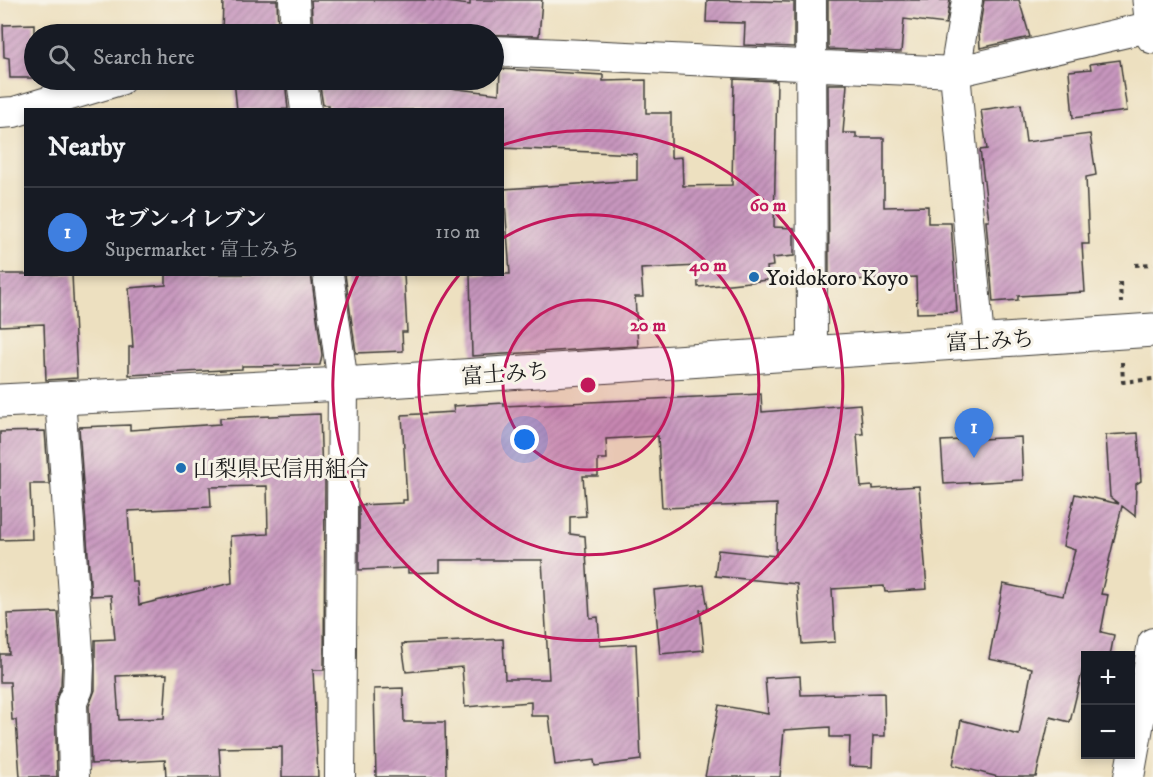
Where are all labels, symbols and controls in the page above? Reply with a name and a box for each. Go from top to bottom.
search box [24,24,504,90]
icon: search [45,41,78,74]
text: Search here [93,44,195,71]
text: Nearby [48,131,125,164]
text: 60 m [750,195,787,217]
text: セブン-イレブン [105,206,266,233]
text: 1 [64,220,71,245]
text: 110 m [435,220,480,245]
text: Supermarket · 富士みち [105,238,300,263]
text: 40 m [688,255,727,277]
place label: Yoidokoro Koyo [766,265,908,292]
marker: Yoidokoro Koyo [747,270,761,284]
text: 20 m [630,315,666,337]
street label: 富士みち [945,326,1035,357]
street label: 富士みち [460,358,550,391]
centre of rings [578,375,598,395]
pin: 1 [954,408,994,458]
your location [510,425,539,454]
place label: 山梨県民信用組合 [193,456,369,483]
marker: 山梨県民信用組合 [174,461,188,475]
map controls [1081,651,1135,759]
button: + [1081,651,1135,705]
button: − [1081,705,1135,759]

